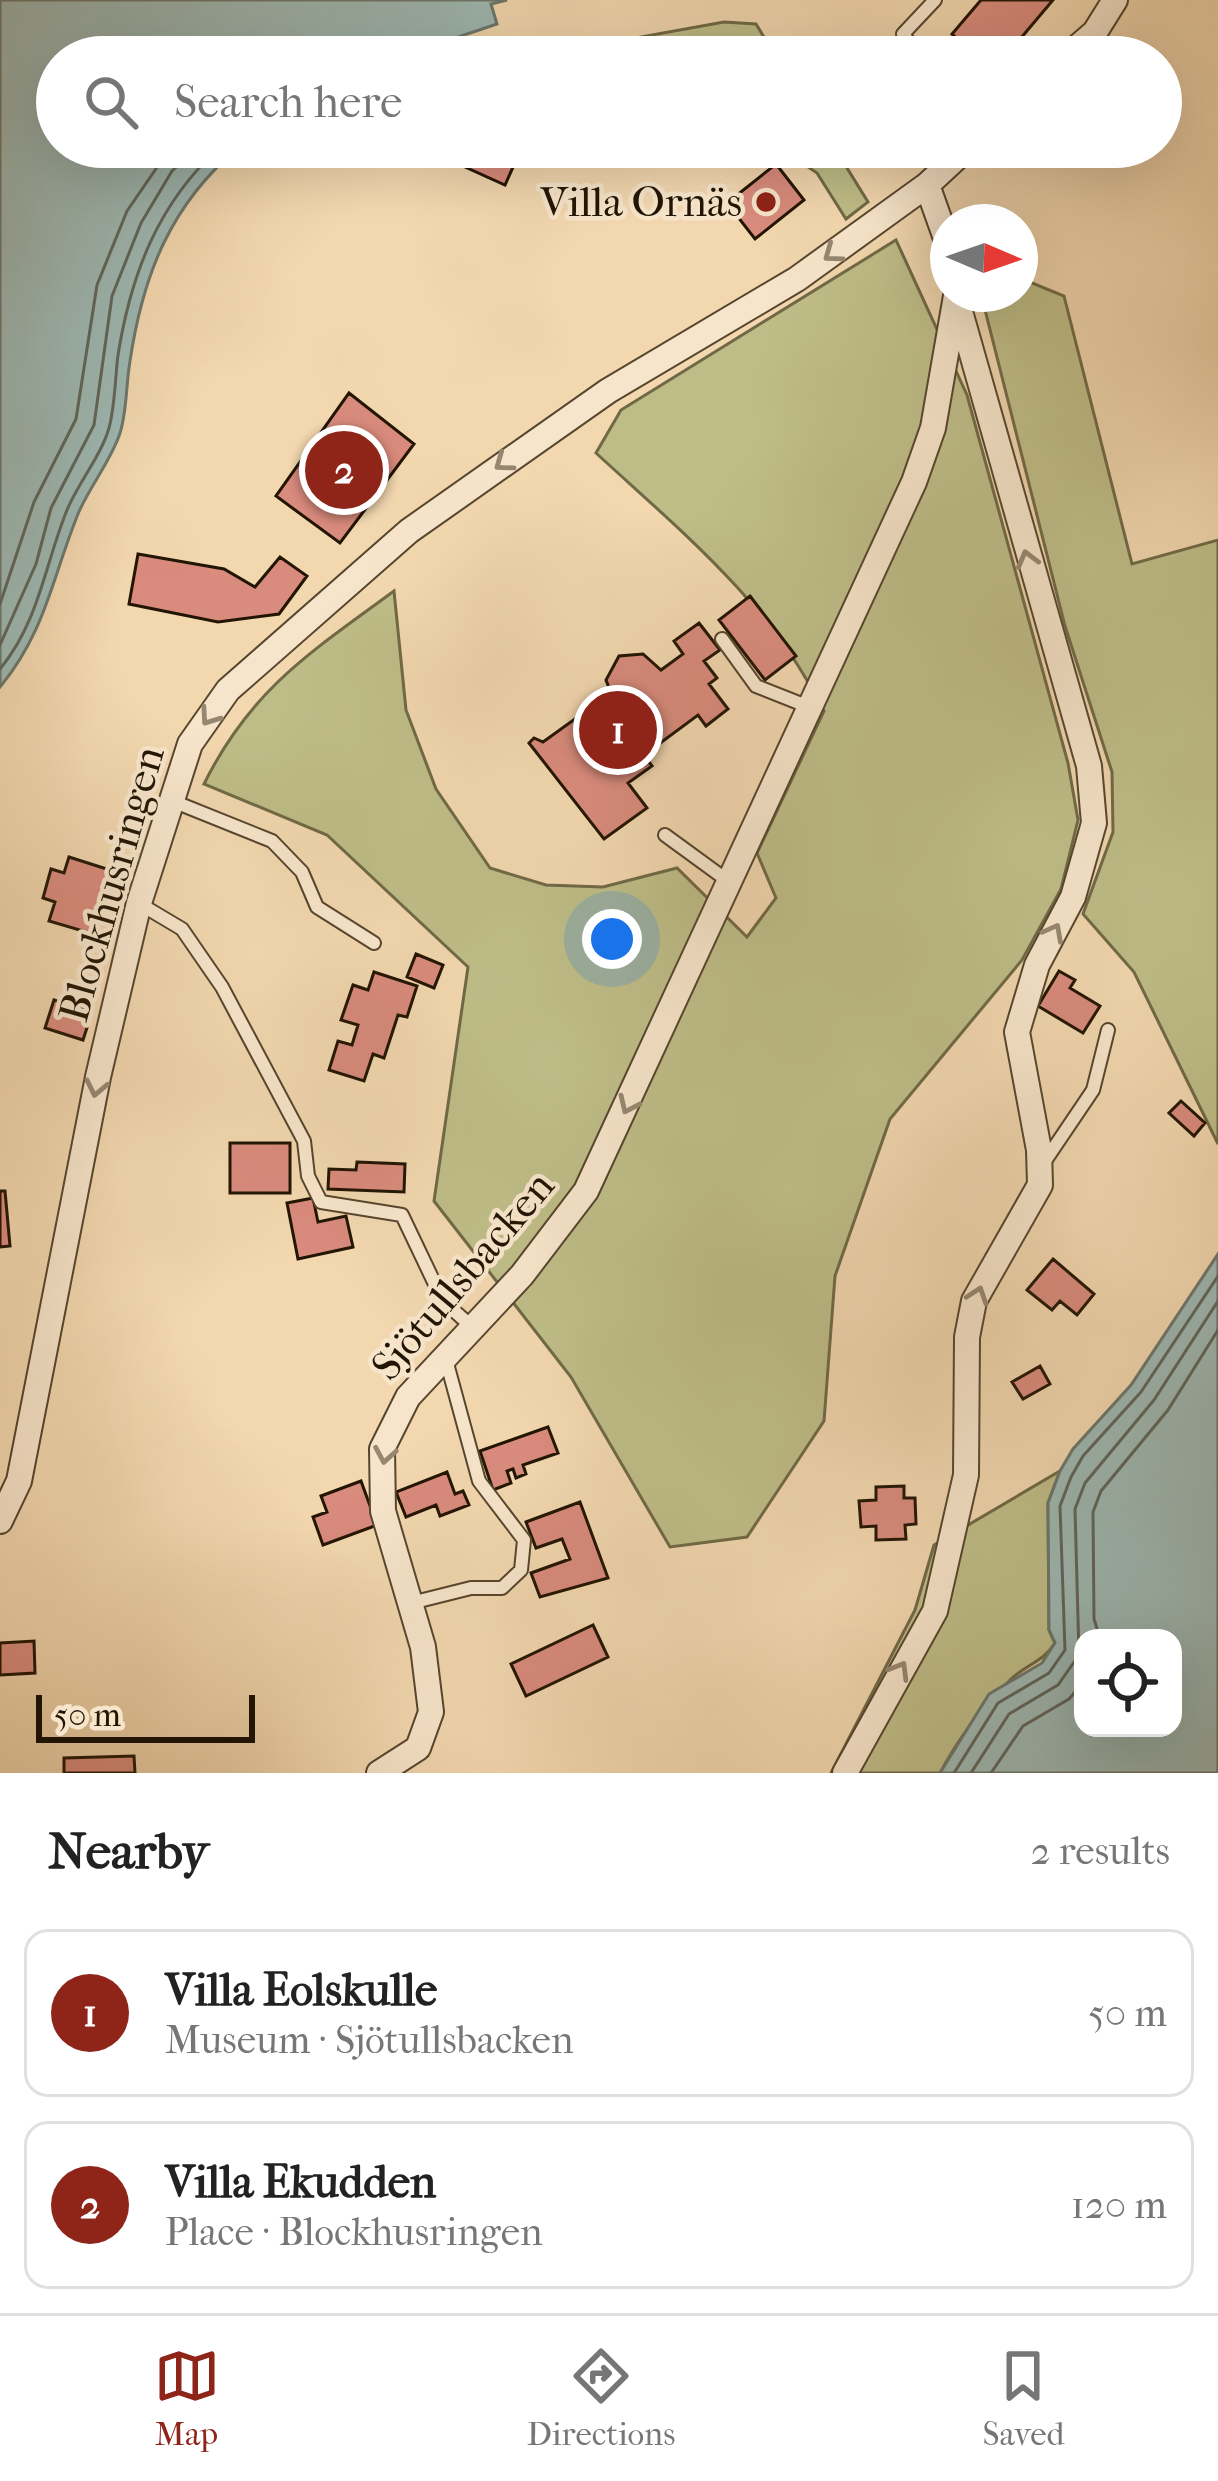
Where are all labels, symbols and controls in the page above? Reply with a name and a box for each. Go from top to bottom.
search box [36,36,1182,168]
icon: search [78,69,144,135]
text: Search here [174,76,402,129]
place label: Villa Ornäs [539,178,742,227]
marker: Villa Ornäs [753,189,779,215]
north arrow [930,204,1038,312]
one-way arrow [824,239,845,261]
pin: 2 [305,425,383,515]
one-way arrow [494,449,516,471]
one-way arrow [1016,549,1041,570]
pin: 1 [579,685,657,775]
one-way arrow [201,704,223,726]
street label: Blockhusringen [49,741,175,1027]
your location [582,909,642,969]
one-way arrow [1040,924,1063,945]
one-way arrow [84,1078,110,1098]
one-way arrow [618,1093,642,1114]
street label: Sjötullsbacken [362,1162,564,1390]
one-way arrow [964,1286,988,1307]
one-way arrow [373,1444,398,1464]
map controls [1074,1629,1182,1737]
button: locate [1074,1629,1182,1737]
one-way arrow [886,1661,909,1683]
scale bar [36,1689,255,1742]
text: 50 m [54,1696,121,1735]
text: Nearby [48,1821,209,1881]
text: 2 results [1031,1828,1170,1874]
text: Villa Eolskulle [165,1964,437,2017]
text: 1 [83,1990,97,2036]
text: 50 m [1088,1990,1167,2036]
text: Museum · Sjötullsbacken [165,2017,574,2063]
text: Villa Ekudden [165,2156,436,2209]
text: 2 [80,2182,100,2228]
text: 120 m [1071,2182,1167,2228]
text: Place · Blockhusringen [165,2209,543,2255]
tab: Map [154,2343,220,2454]
tab: Directions [527,2343,675,2454]
tab: Saved [983,2343,1064,2454]

